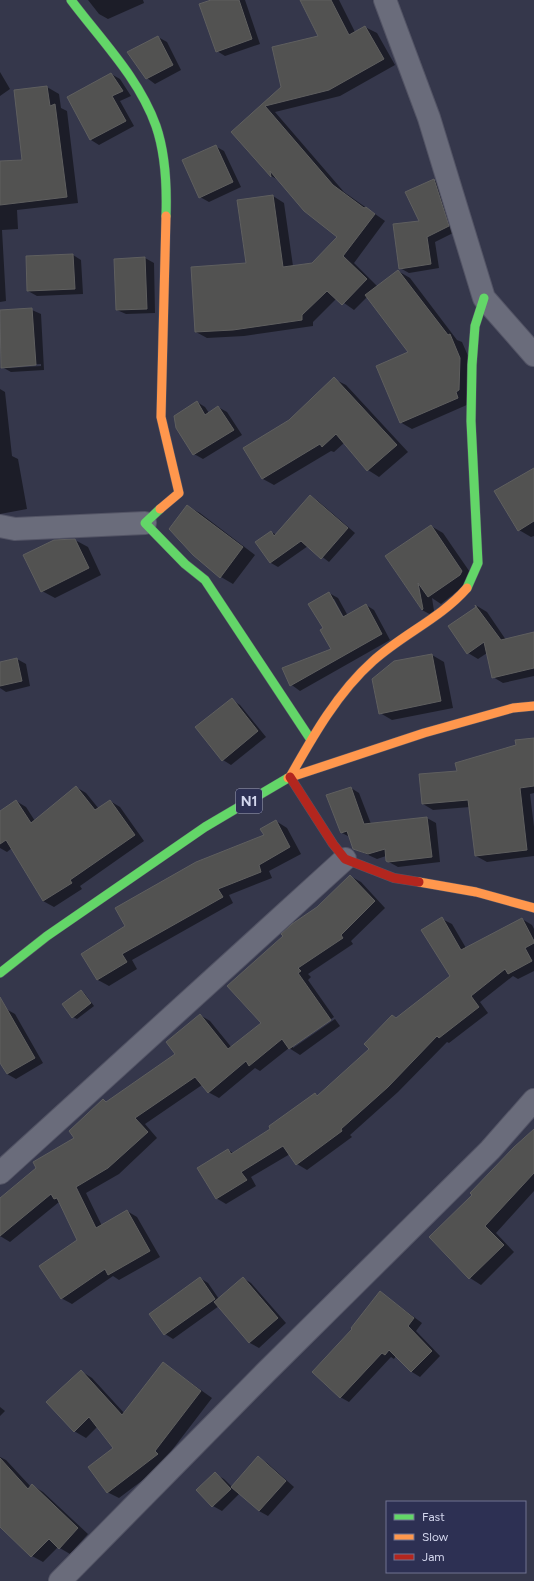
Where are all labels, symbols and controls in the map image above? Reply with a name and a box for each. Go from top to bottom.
road number: N1 [236,789,262,813]
legend [386,1501,526,1573]
text: Fast [422,1510,445,1524]
text: Slow [422,1530,449,1544]
text: Jam [422,1550,445,1564]

